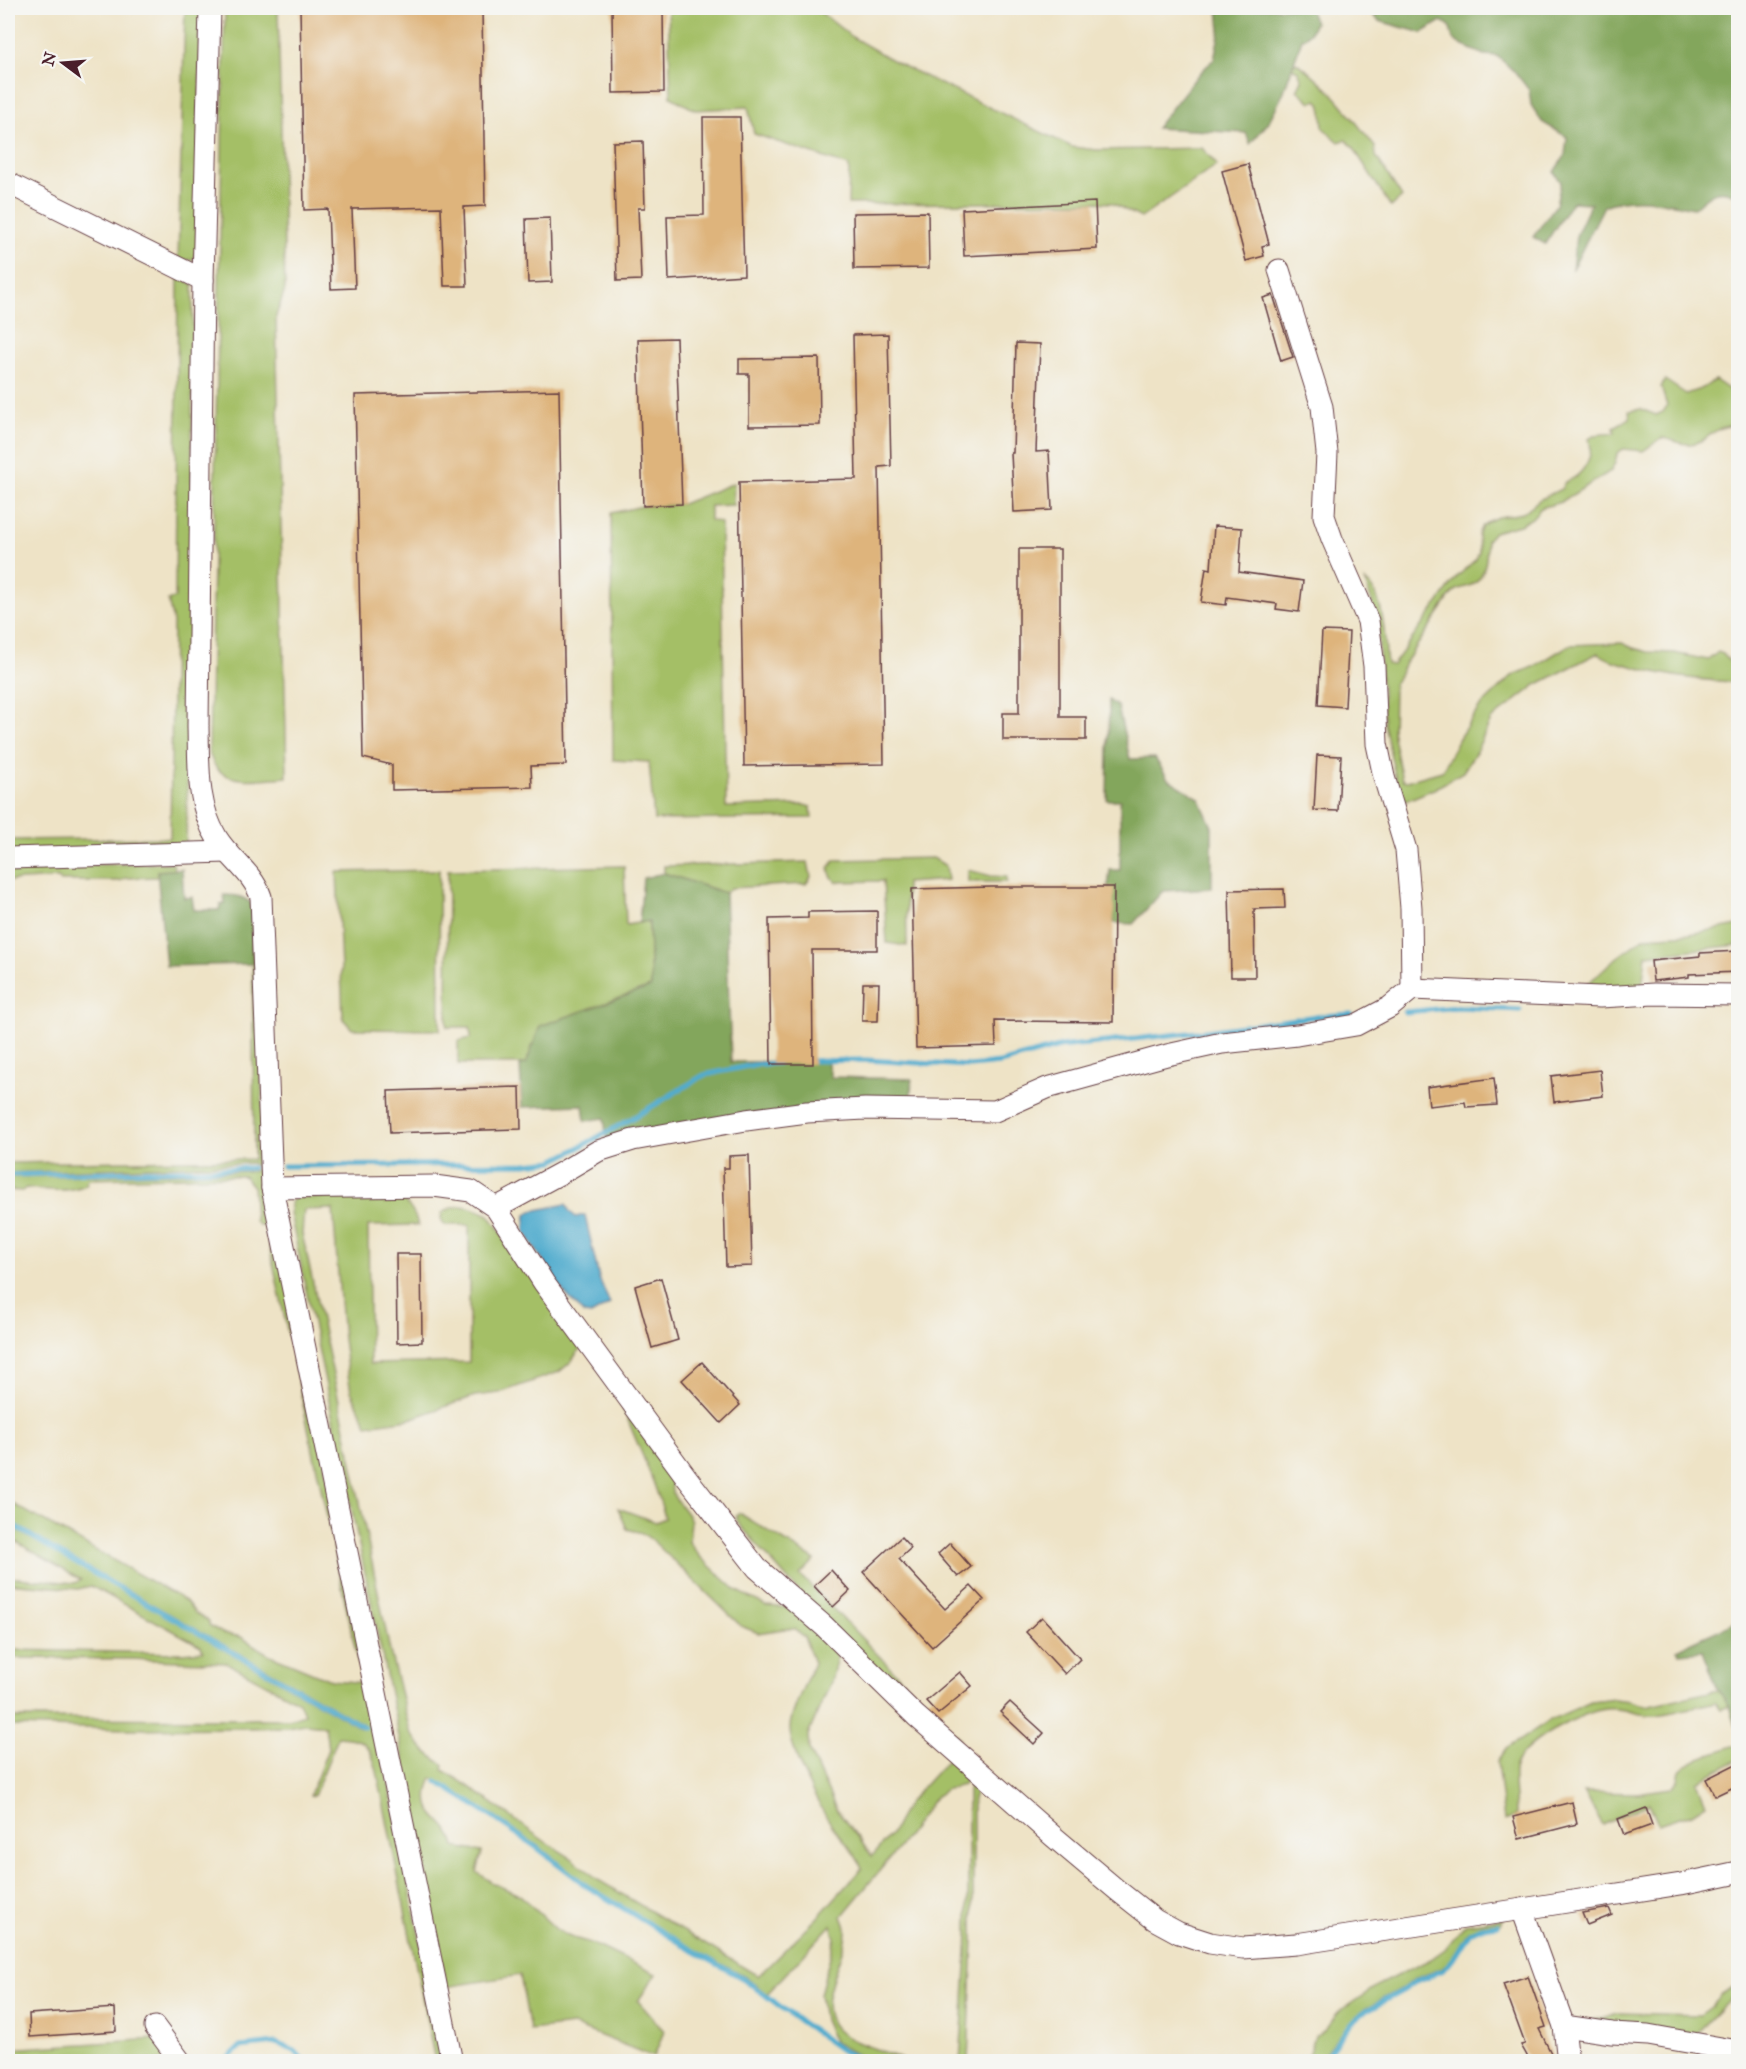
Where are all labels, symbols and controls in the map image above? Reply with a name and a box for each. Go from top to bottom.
north arrow [33,33,93,93]
text: N [38,49,60,68]

